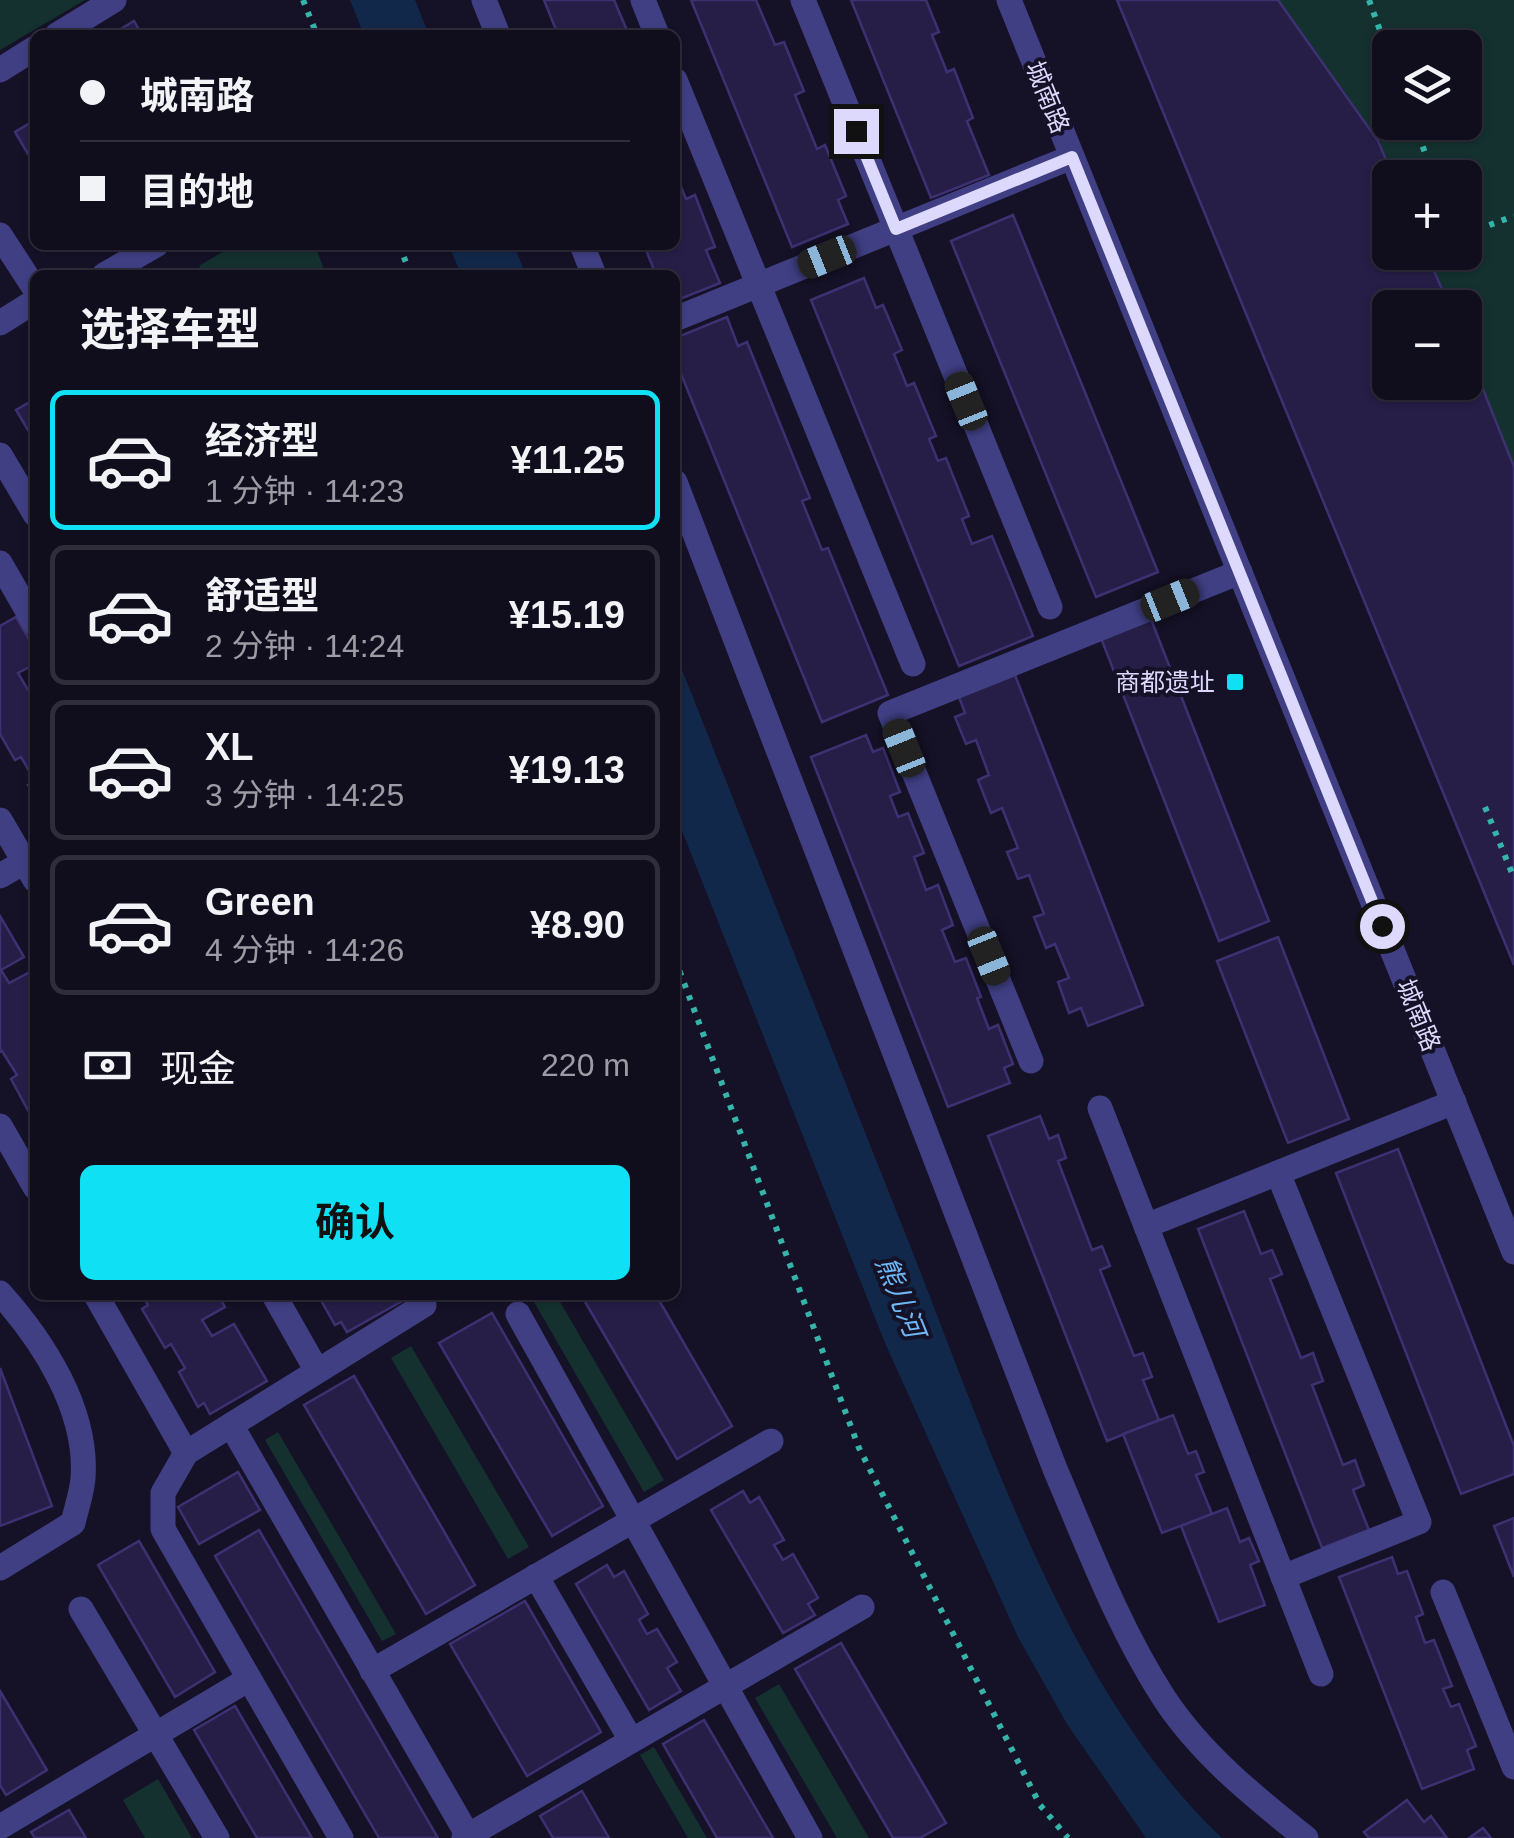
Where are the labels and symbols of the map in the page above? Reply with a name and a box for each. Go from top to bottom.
street label: 城南路 [1021,57,1075,137]
route end [834,109,879,154]
car [794,232,860,282]
car [941,368,991,434]
car [1137,575,1203,625]
place label: 商都遗址 [1115,668,1215,696]
marker: 商都遗址 [1224,671,1246,693]
car [879,715,929,781]
route start [1360,904,1405,949]
car [964,923,1014,989]
street label: 城南路 [1392,975,1446,1055]
water label: 熊儿河 [870,1252,932,1346]

